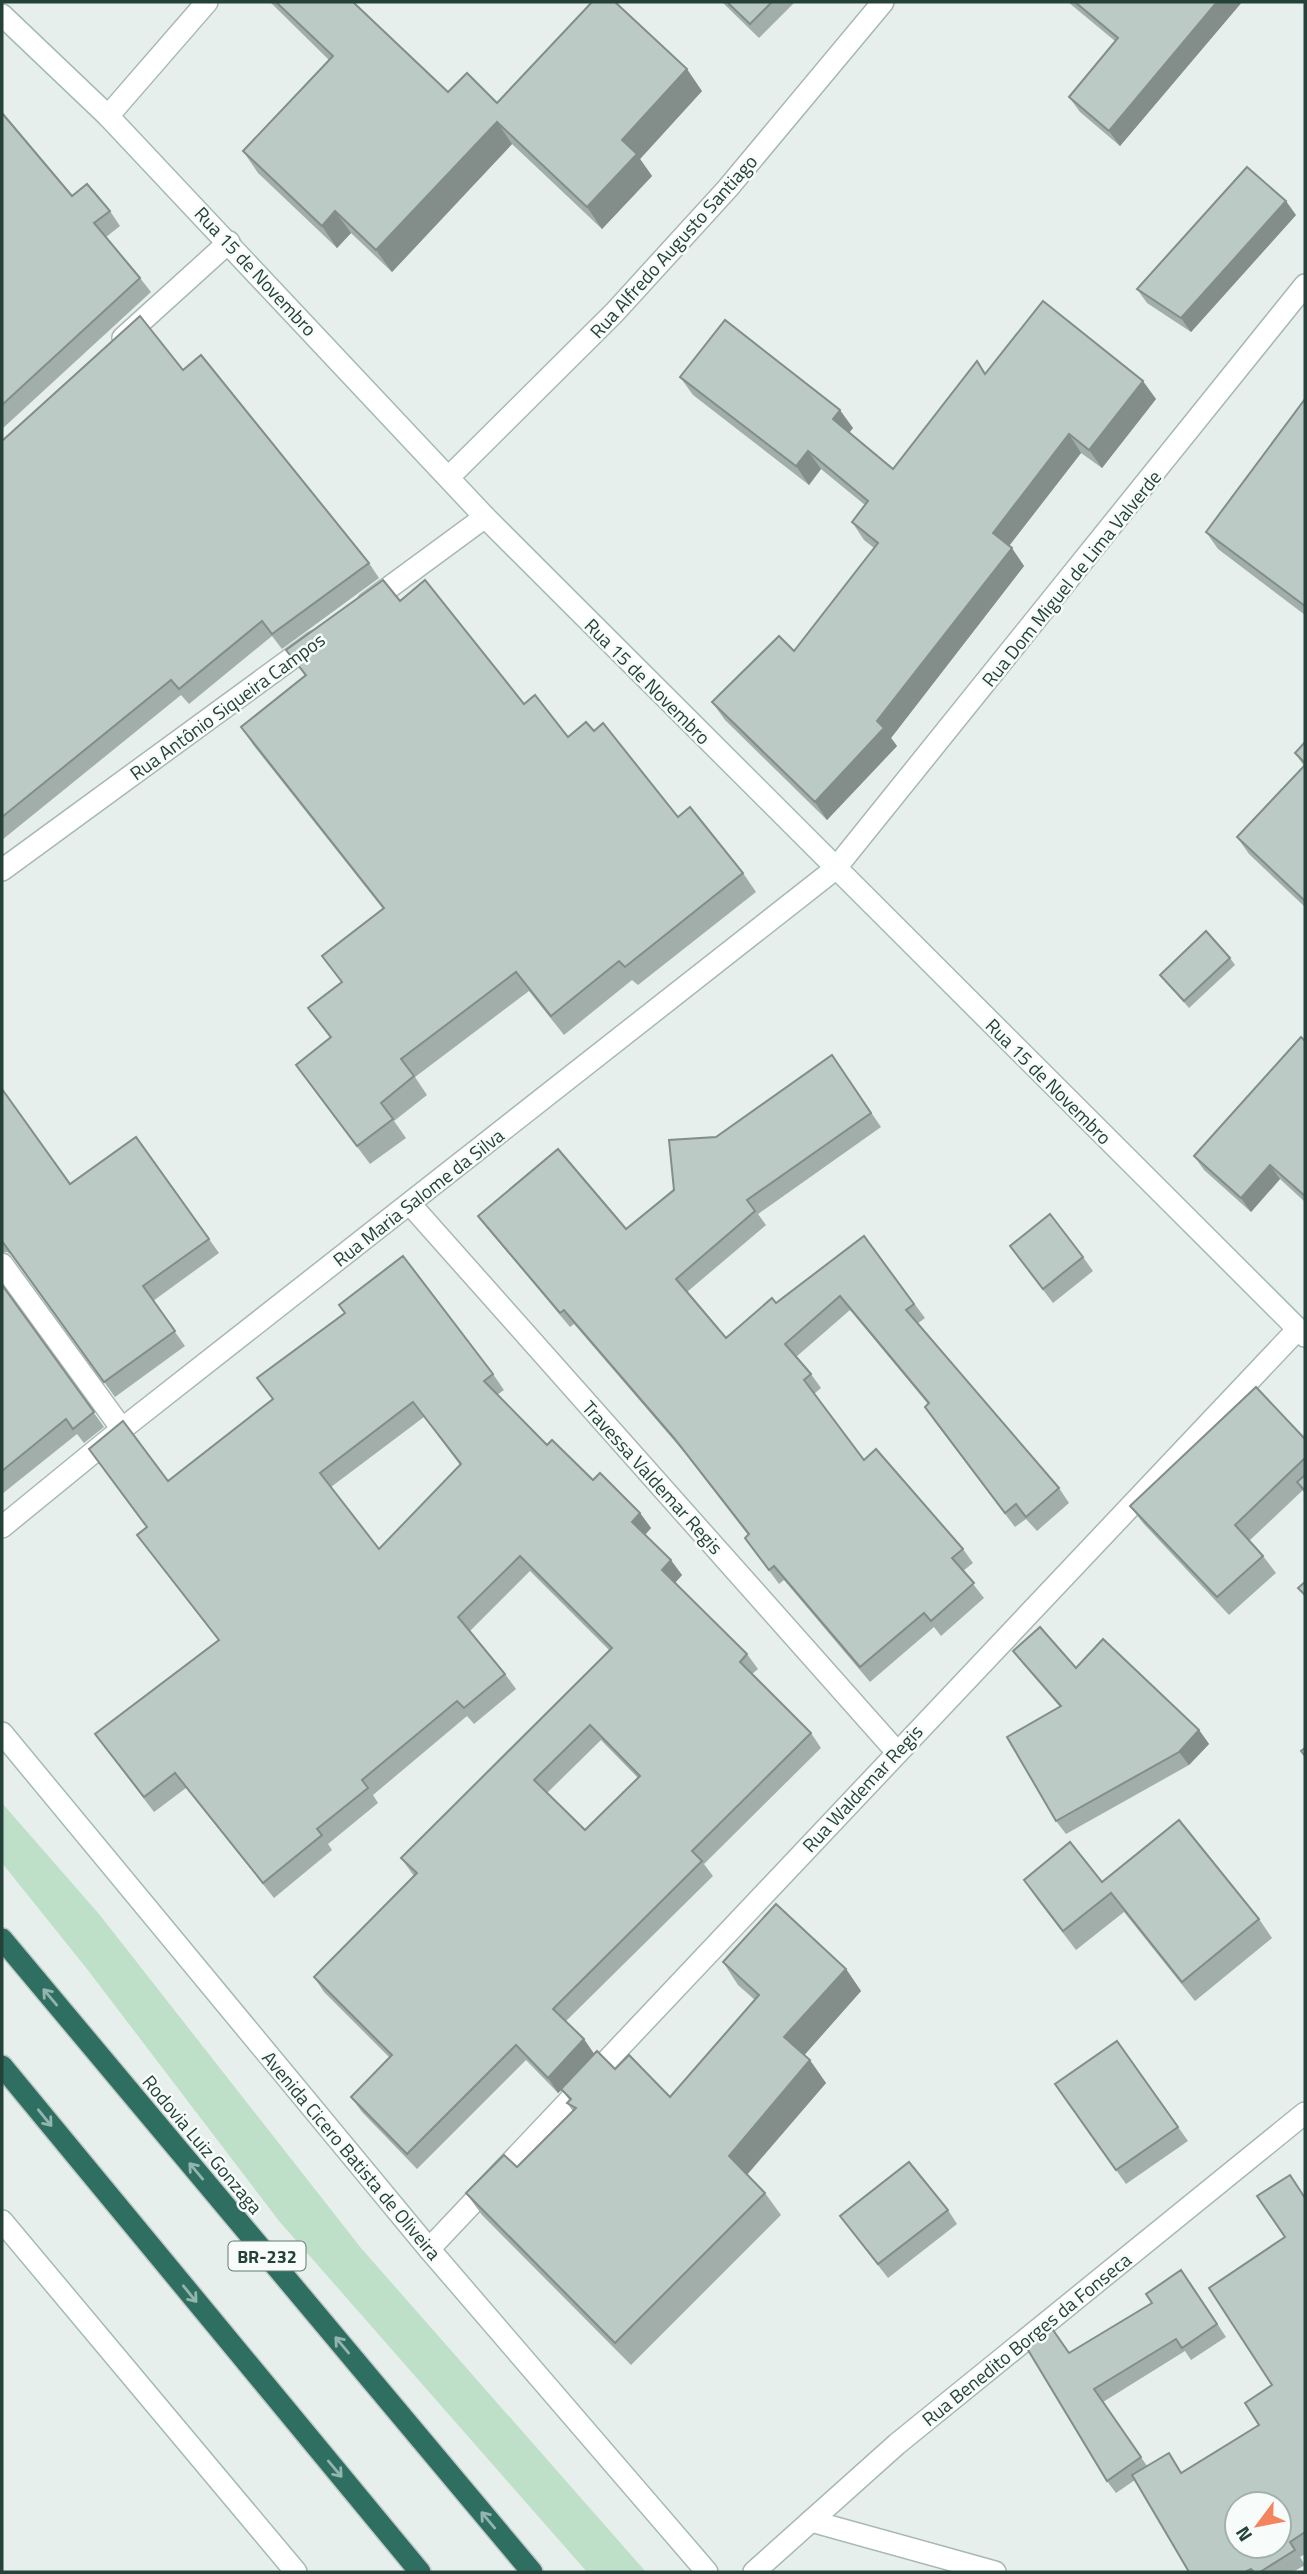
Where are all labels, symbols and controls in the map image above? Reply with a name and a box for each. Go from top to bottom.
street label: Rua Alfredo Augusto Santiago [582,148,764,344]
street label: Rua 15 de Novembro [188,200,324,342]
street label: Rua Dom Miguel de Lima Valverde [974,463,1168,693]
street label: Rua 15 de Novembro [578,611,718,751]
street label: Rua Antônio Siqueira Campos [123,625,331,787]
street label: Rua 15 de Novembro [979,1011,1119,1151]
street label: Rua Maria Salome da Silva [326,1121,510,1273]
street label: Travessa Valdemar Regis [576,1394,730,1561]
street label: Rua Waldemar Regis [795,1717,929,1858]
one-way arrow [42,1988,58,2006]
street label: Avenida Cicero Batista de Oliveira [256,2044,449,2266]
street label: Rodovia Luiz Gonzaga [136,2068,270,2220]
one-way arrow [37,2109,53,2127]
one-way arrow [188,2162,204,2180]
road number: BR-232 [229,2242,306,2270]
street label: Rua Benedito Borges da Fonseca [915,2245,1137,2433]
one-way arrow [182,2285,197,2303]
one-way arrow [334,2337,350,2355]
one-way arrow [327,2460,342,2478]
north arrow [1223,2490,1293,2560]
one-way arrow [480,2511,496,2529]
text: N [1227,2521,1259,2548]

